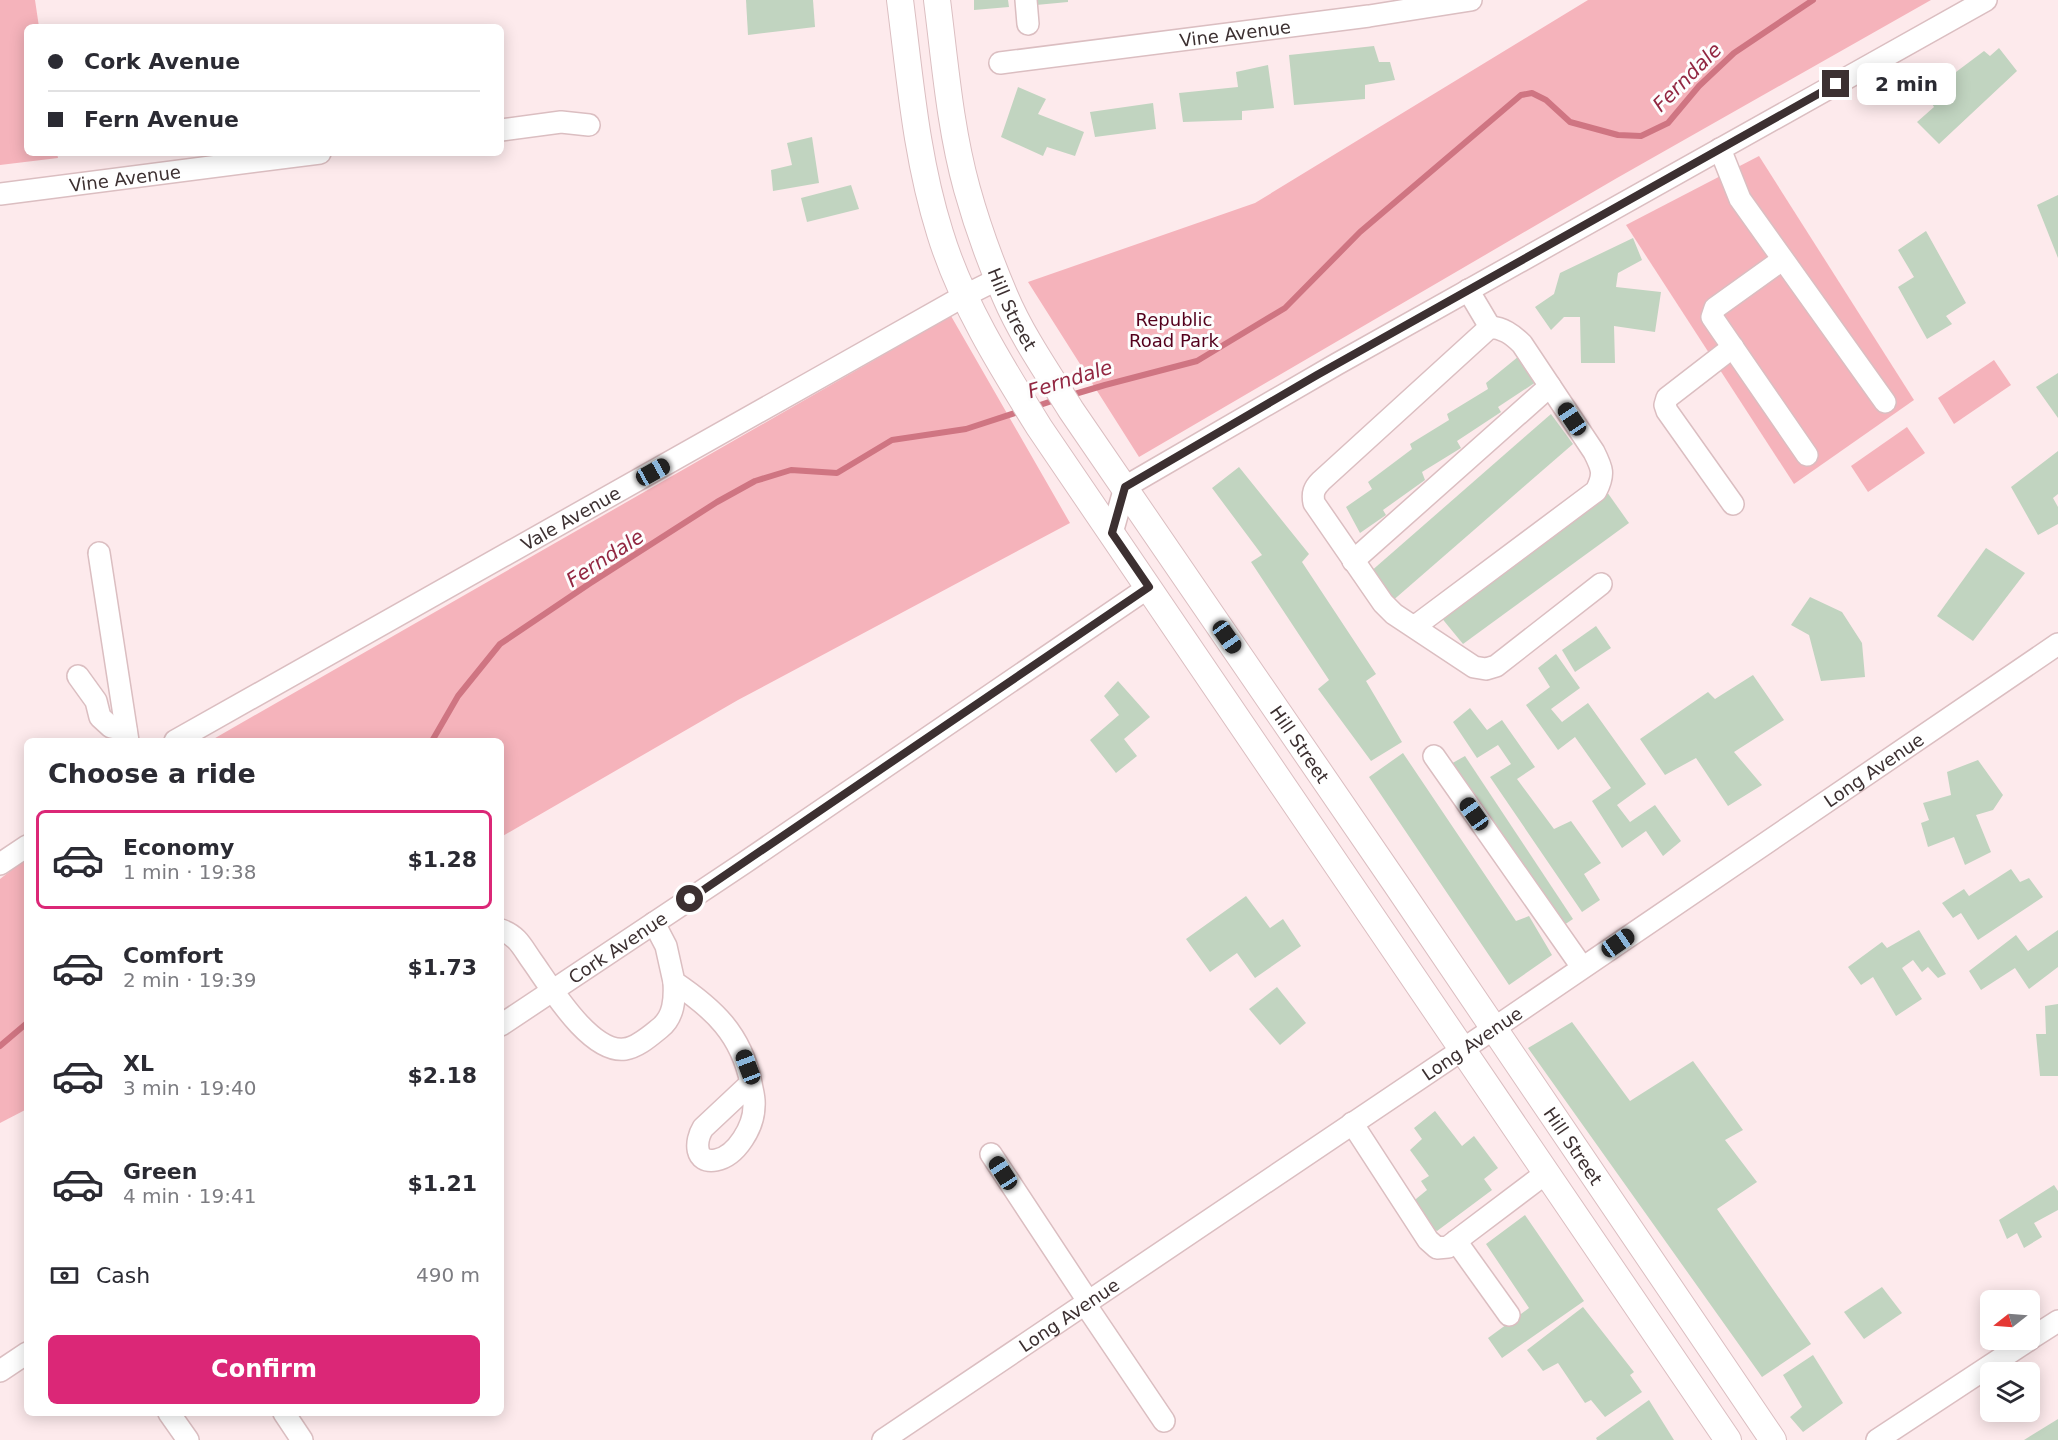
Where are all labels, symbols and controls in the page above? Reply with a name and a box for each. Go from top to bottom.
street label: Vine Avenue [1178,16,1292,51]
water label: Ferndale [1648,38,1726,116]
text: Cork Avenue [84,49,240,74]
callout: 2 min [1857,63,1956,105]
route end [1822,70,1849,97]
text: 2 min [1875,72,1938,96]
text: Fern Avenue [84,107,239,132]
street label: Vine Avenue [68,160,182,196]
street label: Hill Street [984,265,1041,354]
park label: Republic Road Park [1129,309,1219,351]
water label: Ferndale [1025,355,1115,403]
car [1554,399,1590,439]
car [633,455,673,489]
street label: Vale Avenue [517,482,624,554]
water label: Ferndale [562,524,648,592]
car [1209,617,1245,657]
street label: Hill Street [1266,701,1334,787]
street label: Long Avenue [1820,728,1927,811]
text: Choose a ride [48,758,256,789]
car [1456,794,1492,834]
icon: car [51,833,105,887]
text: Economy [123,835,234,860]
text: $1.28 [407,847,477,872]
text: 1 min · 19:38 [123,860,257,884]
route start [676,885,703,912]
street label: Cork Avenue [564,907,671,988]
car [1598,925,1638,961]
icon: car [51,941,105,995]
text: Comfort [123,943,223,968]
text: $1.73 [407,955,477,980]
text: 2 min · 19:39 [123,968,257,992]
street label: Long Avenue [1418,1002,1526,1084]
car [733,1047,763,1087]
icon: car [51,1049,105,1103]
text: XL [123,1051,154,1076]
text: $2.18 [407,1063,477,1088]
text: 3 min · 19:40 [123,1076,257,1100]
street label: Hill Street [1540,1103,1607,1188]
car [986,1153,1020,1193]
icon: car [51,1157,105,1211]
text: Green [123,1159,197,1184]
text: $1.21 [407,1171,477,1196]
text: 4 min · 19:41 [123,1184,257,1208]
icon: cash [48,1259,81,1292]
text: Cash [96,1263,150,1288]
text: 490 m [416,1263,480,1287]
street label: Long Avenue [1015,1274,1123,1356]
north arrow [1980,1290,2040,1350]
map controls [1980,1290,2040,1422]
button: Confirm [48,1335,480,1404]
button: layers [1980,1362,2040,1422]

